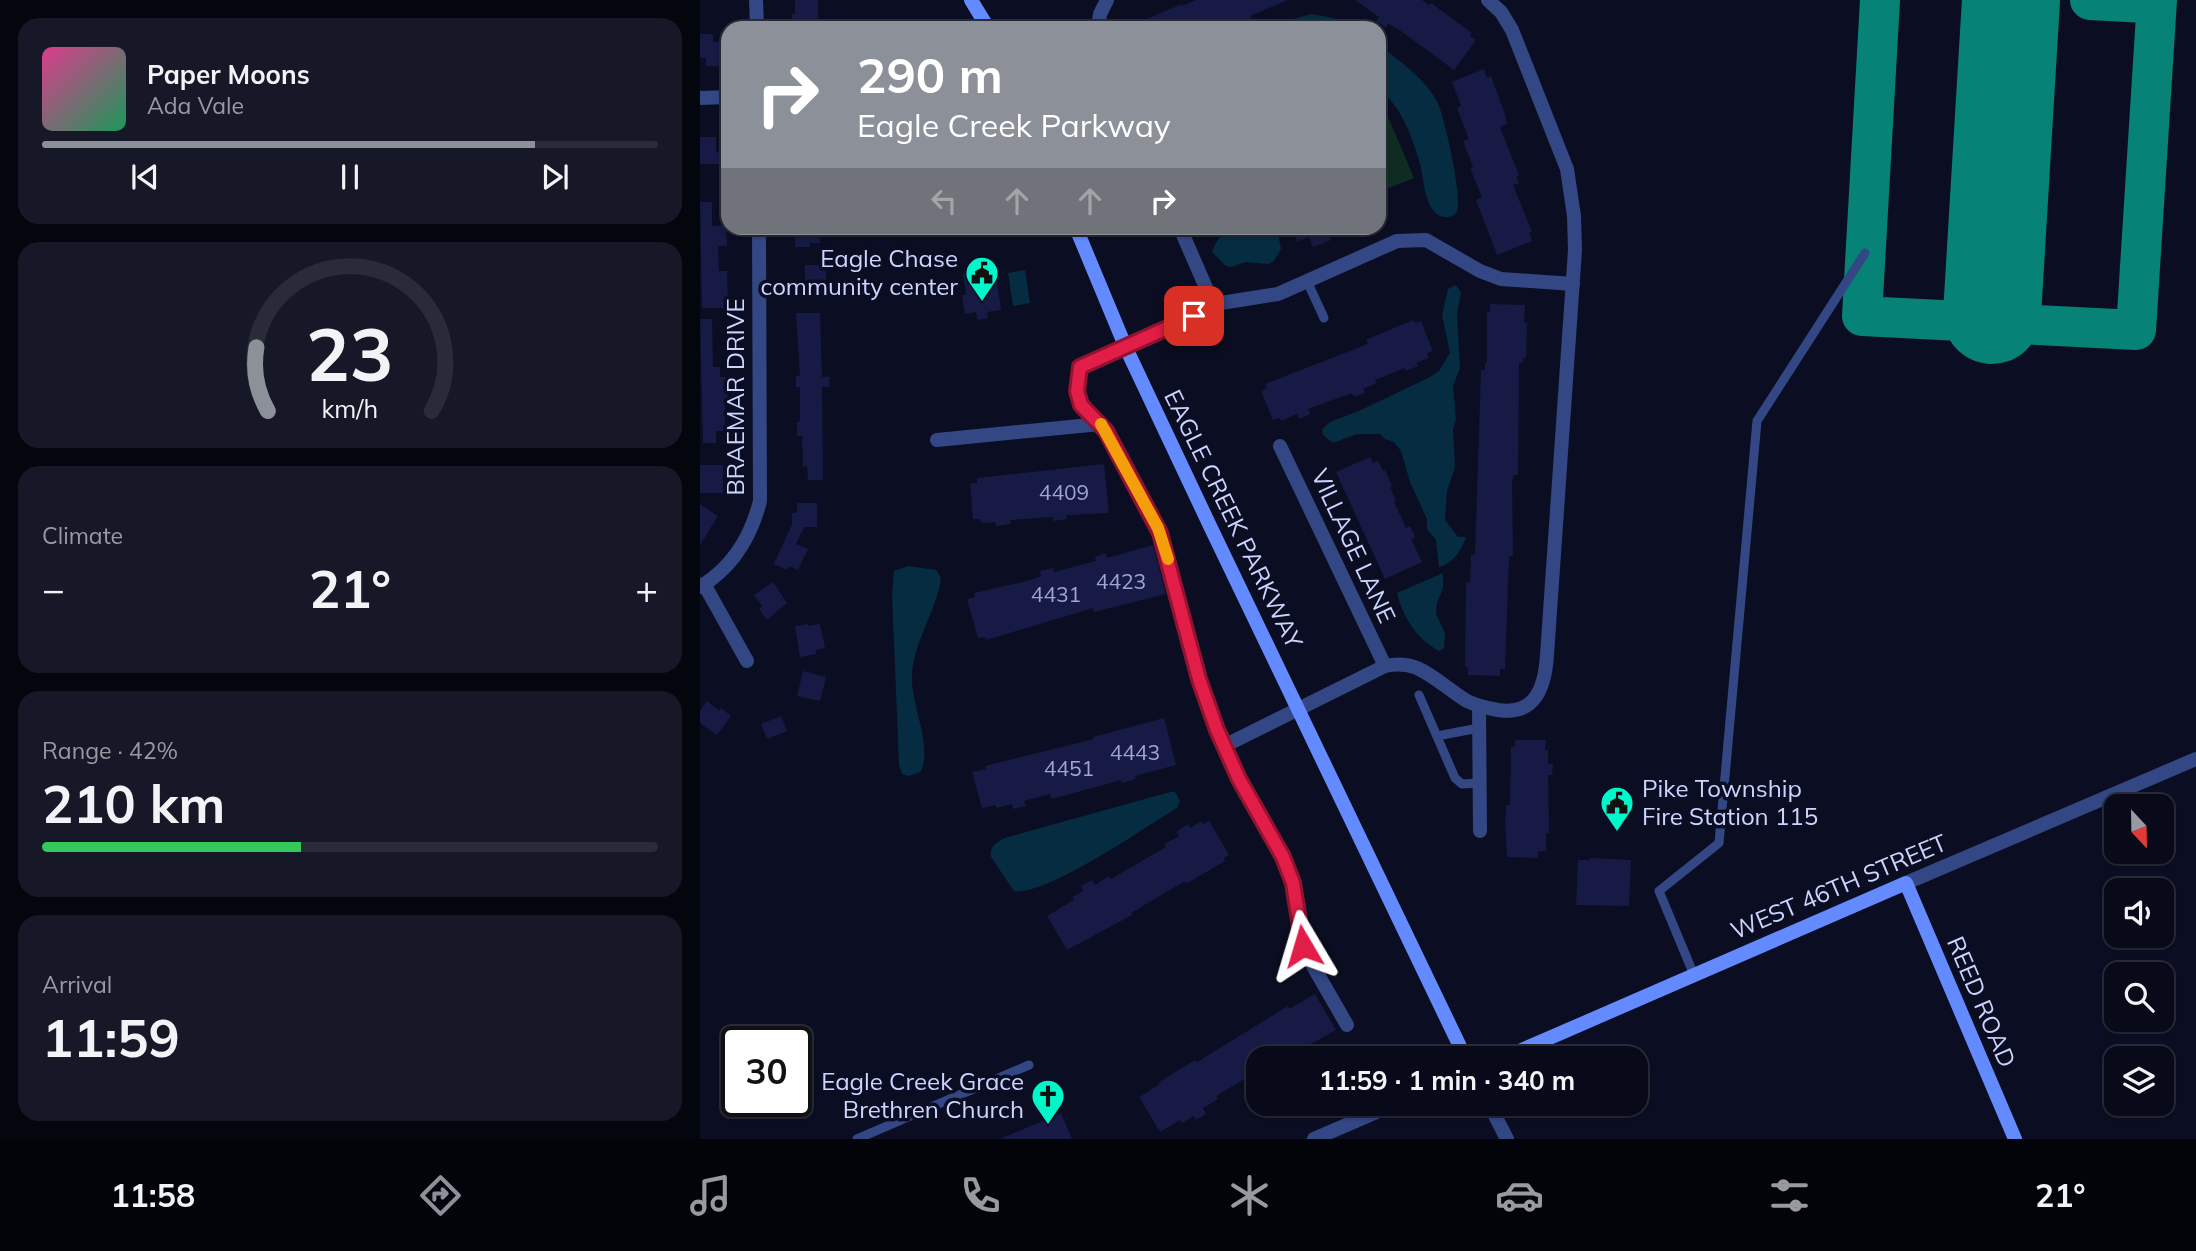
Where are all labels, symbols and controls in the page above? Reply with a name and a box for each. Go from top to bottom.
text: 290 m [857,44,1003,105]
icon: right [742,49,833,140]
text: Paper Moons [147,58,310,91]
text: Ada Vale [147,91,244,120]
text: Eagle Creek Parkway [857,105,1171,145]
icon: previous [126,158,164,196]
icon: pause [331,158,369,196]
icon: next [536,158,574,196]
icon: left [925,182,963,220]
icon: ahead [998,182,1036,220]
icon: ahead [1071,182,1109,220]
icon: right [1144,182,1182,220]
place label: Eagle Chase community center [761,243,958,301]
public building icon: Eagle Chase community center [963,254,1001,303]
pin [1164,286,1224,346]
icon: arrive [1175,297,1213,335]
street label: BRAEMAR DRIVE [720,298,750,496]
text: 23 [306,309,394,400]
street label: EAGLE CREEK PARKWAY [1158,384,1310,653]
text: km/h [322,393,378,424]
street label: VILLAGE LANE [1305,464,1403,627]
house number: 4409 [1039,479,1089,505]
text: Climate [42,521,123,550]
text: 21° [309,556,391,621]
text: − [42,565,65,613]
text: + [635,565,658,613]
house number: 4423 [1096,568,1146,594]
house number: 4431 [1031,581,1081,607]
text: Range · 42% [42,736,178,765]
house number: 4443 [1110,739,1160,765]
house number: 4451 [1044,755,1094,781]
text: 210 km [42,771,225,836]
place label: Pike Township Fire Station 115 [1642,773,1818,831]
public building icon: Pike Township Fire Station 115 [1598,784,1636,833]
north arrow [2104,794,2174,864]
map controls [2104,794,2174,1116]
street label: WEST 46TH STREET [1726,827,1952,945]
button: sound [2104,878,2174,948]
position arrow [1266,909,1340,983]
street label: REED ROAD [1941,932,2023,1072]
button: search [2104,962,2174,1032]
text: Arrival [42,970,112,999]
text: 11:59 [42,1005,180,1070]
speed limit sign: 30 [721,1026,812,1117]
button: layers [2104,1046,2174,1116]
text: 11:59 · 1 min · 340 m [1319,1064,1575,1097]
place label: Eagle Creek Grace Brethren Church [821,1066,1024,1124]
church icon: Eagle Creek Grace Brethren Church [1029,1077,1067,1126]
icon: directions [416,1171,465,1220]
icon: music [686,1171,735,1220]
icon: phone [956,1171,1005,1220]
icon: climate [1225,1171,1274,1220]
icon: car [1495,1171,1544,1220]
icon: filters [1765,1171,1814,1220]
text: 11:58 [110,1175,195,1215]
text: 21° [2035,1175,2085,1215]

